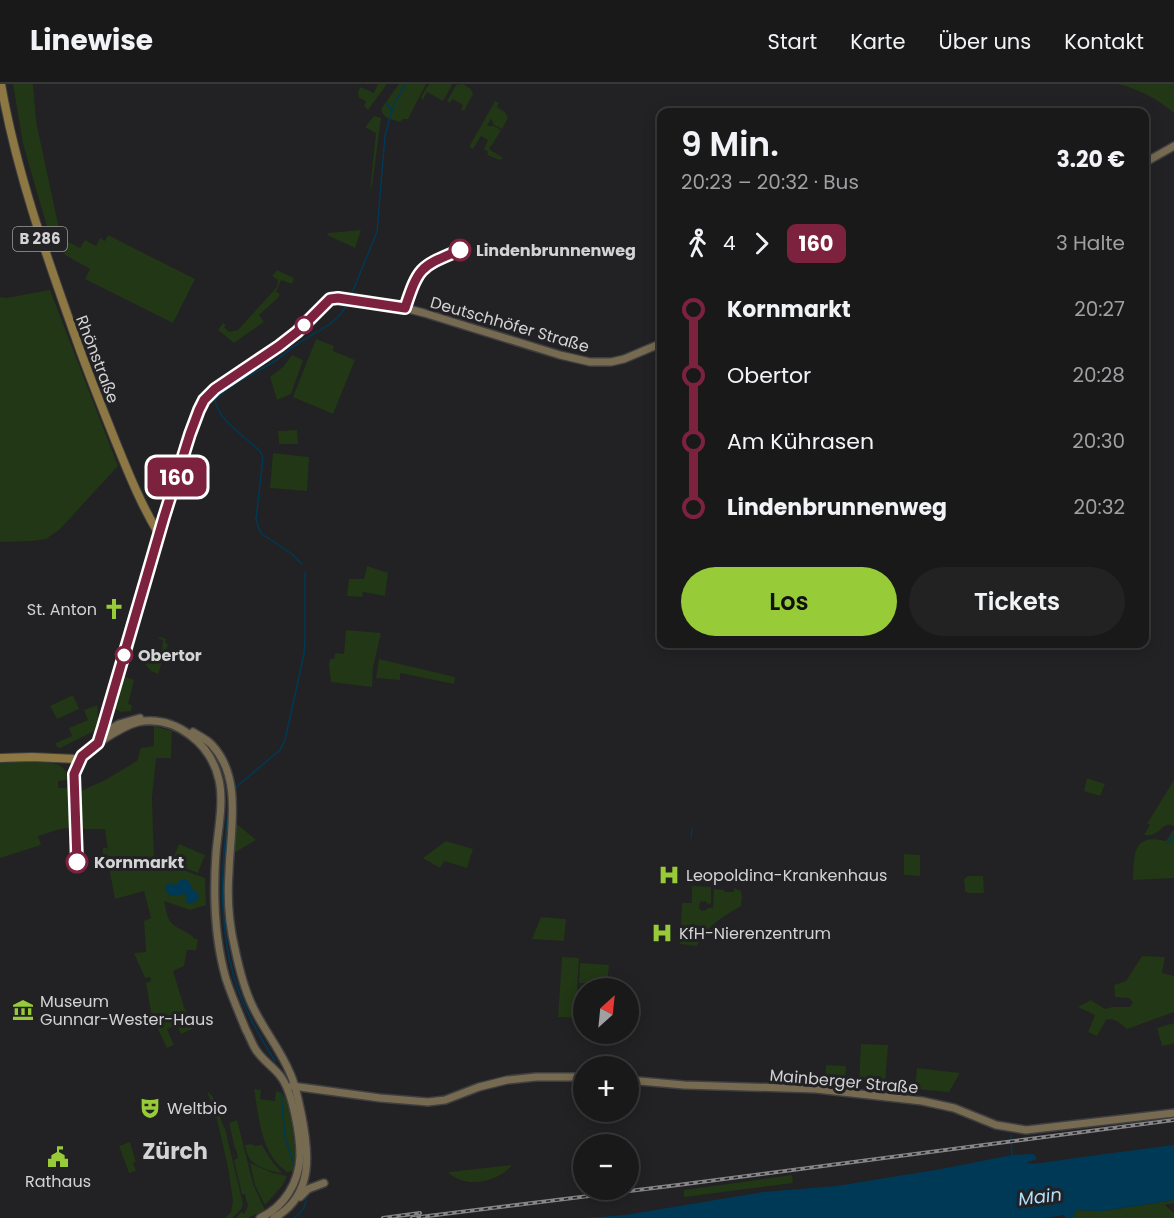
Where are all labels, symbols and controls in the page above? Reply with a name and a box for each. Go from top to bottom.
text: Linewise [30,21,153,60]
text: Start [768,27,817,56]
text: Karte [850,27,906,56]
text: Über uns [939,27,1031,56]
text: Kontakt [1064,27,1144,56]
text: 9 Min. [681,121,779,168]
text: 3.20 € [1056,144,1125,175]
text: 20:23 – 20:32 · Bus [681,168,859,196]
road number: B 286 [13,227,67,251]
icon: walk [681,227,714,260]
icon: forward [745,227,778,260]
text: 4 [723,229,736,257]
text: 160 [799,229,834,258]
text: 3 Halte [1056,229,1125,257]
marker: Lindenbrunnenweg [449,239,471,261]
place label: Lindenbrunnenweg [476,239,636,262]
street label: Deutschhöfer Straße [428,291,592,358]
text: Kornmarkt [727,294,851,325]
text: 20:27 [1074,295,1125,323]
street label: Rhönstraße [70,312,125,406]
unlabelled marker [295,316,313,334]
text: Obertor [727,360,811,391]
text: 20:28 [1073,361,1125,389]
text: Am Kührasen [727,426,874,457]
text: 20:30 [1072,427,1125,455]
line badge: 160 [142,458,212,496]
text: 160 [160,463,194,492]
text: Lindenbrunnenweg [727,492,947,523]
text: 20:32 [1073,493,1125,521]
button: Los [681,567,897,636]
button: Tickets [909,567,1125,636]
church icon: St. Anton [102,597,126,621]
place label: St. Anton [27,598,97,621]
place label: Obertor [138,644,202,667]
marker: Obertor [115,646,133,664]
marker: Kornmarkt [66,851,88,873]
place label: Kornmarkt [94,851,184,874]
hospital icon: Leopoldina-Krankenhaus [657,863,681,887]
place label: Leopoldina-Krankenhaus [686,864,887,887]
hospital icon: KfH-Nierenzentrum [650,921,674,945]
place label: KfH-Nierenzentrum [679,922,831,945]
north arrow [573,978,639,1044]
map controls [573,978,639,1200]
place label: Museum Gunnar-Wester-Haus [40,990,214,1031]
museum icon: Museum Gunnar-Wester-Haus [11,998,35,1022]
button: + [573,1056,639,1122]
street label: Mainberger Straße [769,1064,919,1099]
theatre icon: Weltbio [138,1096,162,1120]
place label: Weltbio [167,1097,227,1120]
button: − [573,1134,639,1200]
district label: Zürch [142,1136,208,1167]
public building icon: Rathaus [46,1145,70,1169]
place label: Rathaus [25,1170,91,1193]
water label: Main [1017,1181,1063,1212]

